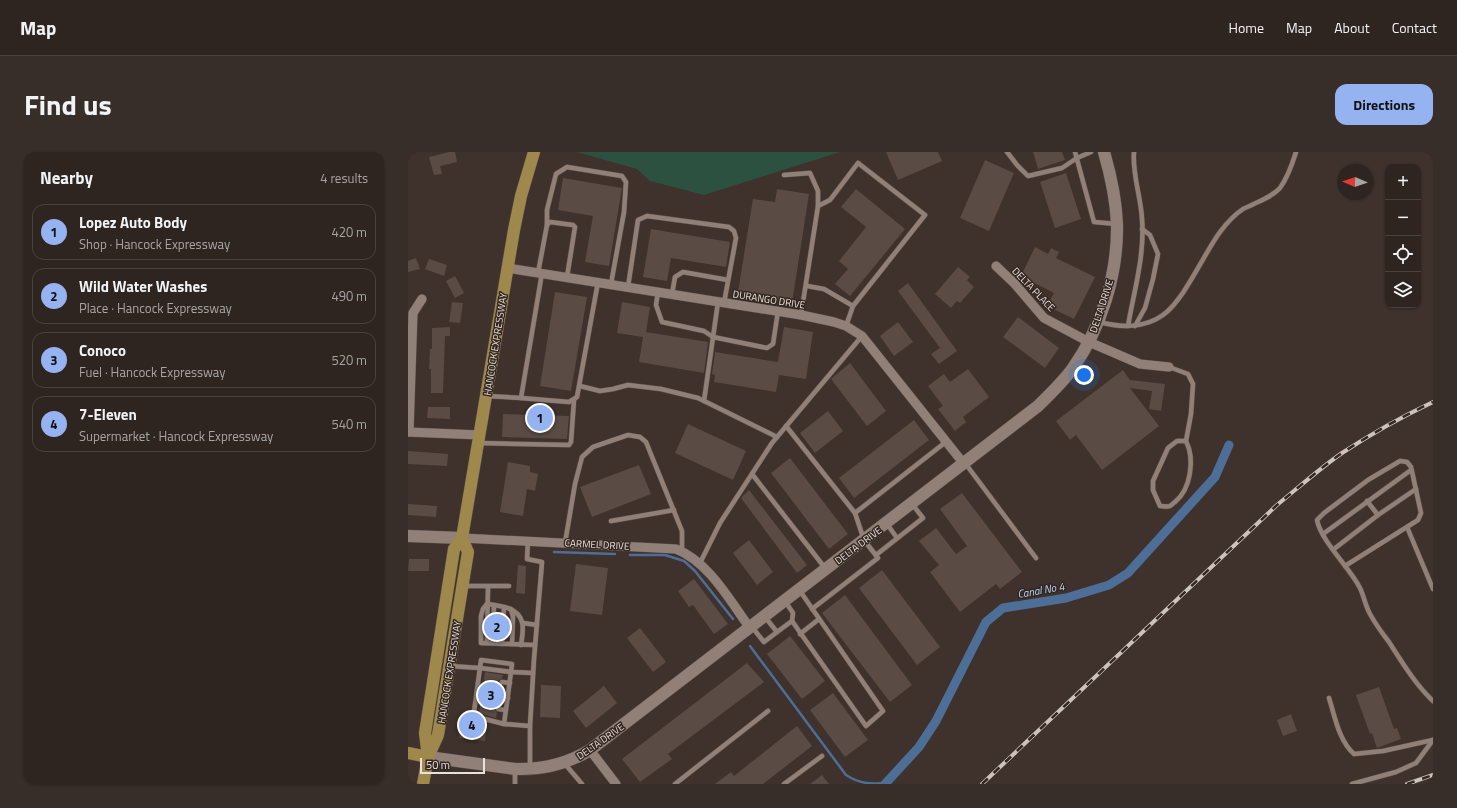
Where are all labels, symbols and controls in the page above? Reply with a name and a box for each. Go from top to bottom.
text: Map [20,13,56,42]
text: Home [1229,17,1264,38]
text: Map [1286,17,1312,38]
text: About [1334,17,1370,38]
text: Contact [1392,17,1437,38]
text: Find us [24,83,112,126]
button: Directions [1335,84,1433,125]
north arrow [1337,164,1373,200]
map controls [1385,164,1421,308]
button: + [1385,164,1421,200]
text: Nearby [40,165,93,191]
text: 4 results [320,168,368,188]
button: − [1385,200,1421,236]
text: Lopez Auto Body [79,211,187,234]
text: 1 [50,222,58,242]
text: 420 m [331,222,367,242]
text: Shop · Hancock Expressway [79,234,230,254]
button: locate [1385,236,1421,272]
street label: DELTA PLACE [1009,264,1059,315]
button: layers [1385,272,1421,308]
text: Wild Water Washes [79,275,207,298]
street label: DELTA DRIVE [1086,277,1117,335]
text: 2 [50,286,58,306]
text: 490 m [331,286,367,306]
street label: DURANGO DRIVE [732,286,807,313]
street label: HANCOCK EXPRESSWAY [480,291,511,397]
text: Place · Hancock Expressway [79,298,232,318]
text: Conoco [79,339,126,362]
text: 3 [50,350,58,370]
text: 520 m [331,350,367,370]
text: Fuel · Hancock Expressway [79,362,226,382]
your location [1074,365,1094,385]
text: 7-Eleven [79,403,137,426]
pin: 1 [527,403,553,433]
text: 4 [50,414,58,434]
text: 540 m [331,414,367,434]
text: Supermarket · Hancock Expressway [79,426,273,446]
street label: DELTA DRIVE [832,523,885,568]
street label: CARMEL DRIVE [564,535,630,554]
water label: Canal No 4 [1016,578,1067,602]
pin: 2 [484,612,510,642]
street label: HANCOCK EXPRESSWAY [434,619,465,725]
pin: 3 [478,680,504,710]
pin: 4 [459,710,485,740]
street label: DELTA DRIVE [573,719,628,763]
scale bar [420,756,485,775]
text: 50 m [426,757,450,773]

